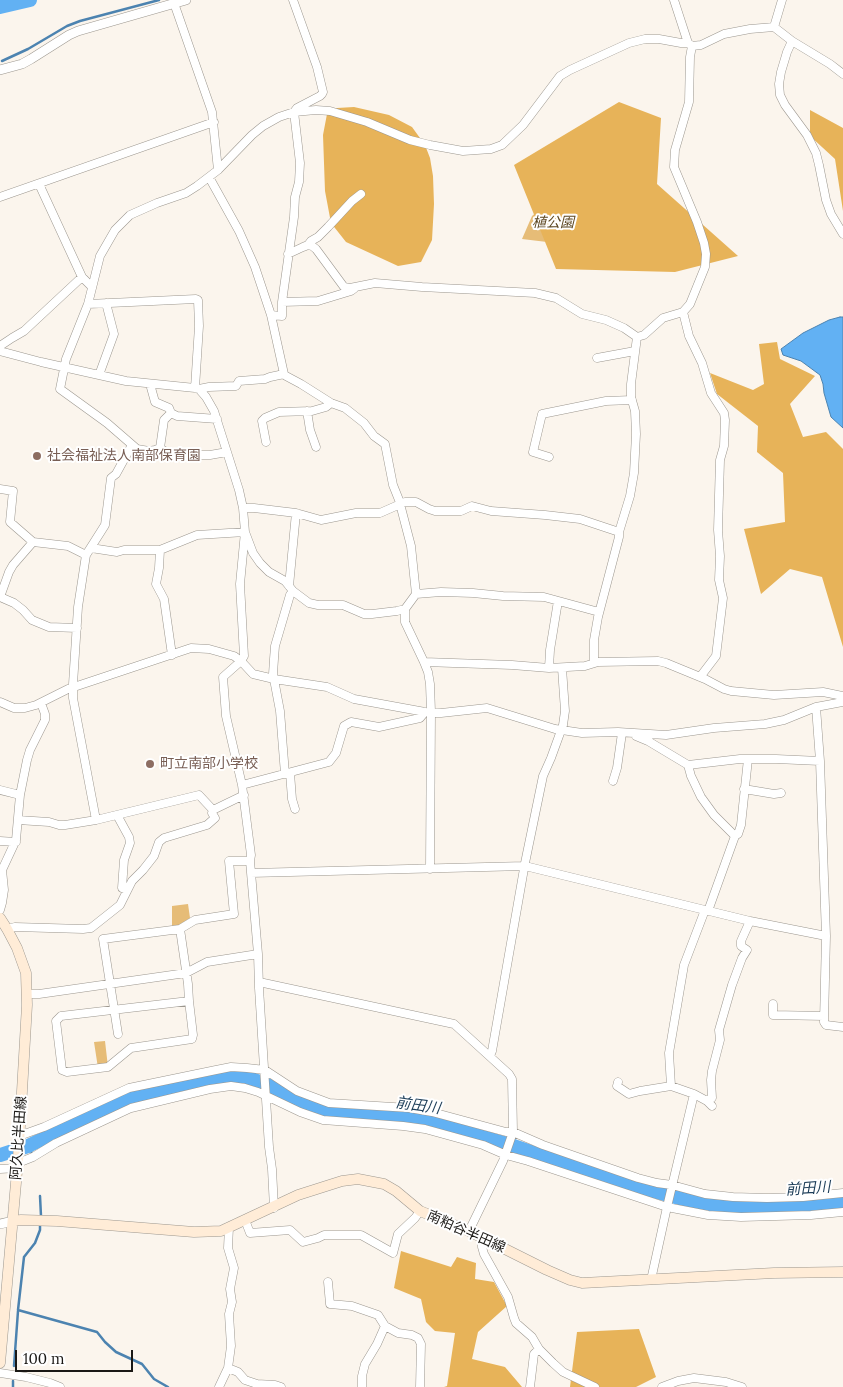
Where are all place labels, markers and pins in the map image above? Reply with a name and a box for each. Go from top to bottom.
place label: 社会福祉法人南部保育園 [47,448,201,464]
marker: 社会福祉法人南部保育園 [31,450,43,462]
place label: 町立南部小学校 [160,756,258,772]
marker: 町立南部小学校 [144,758,156,770]

